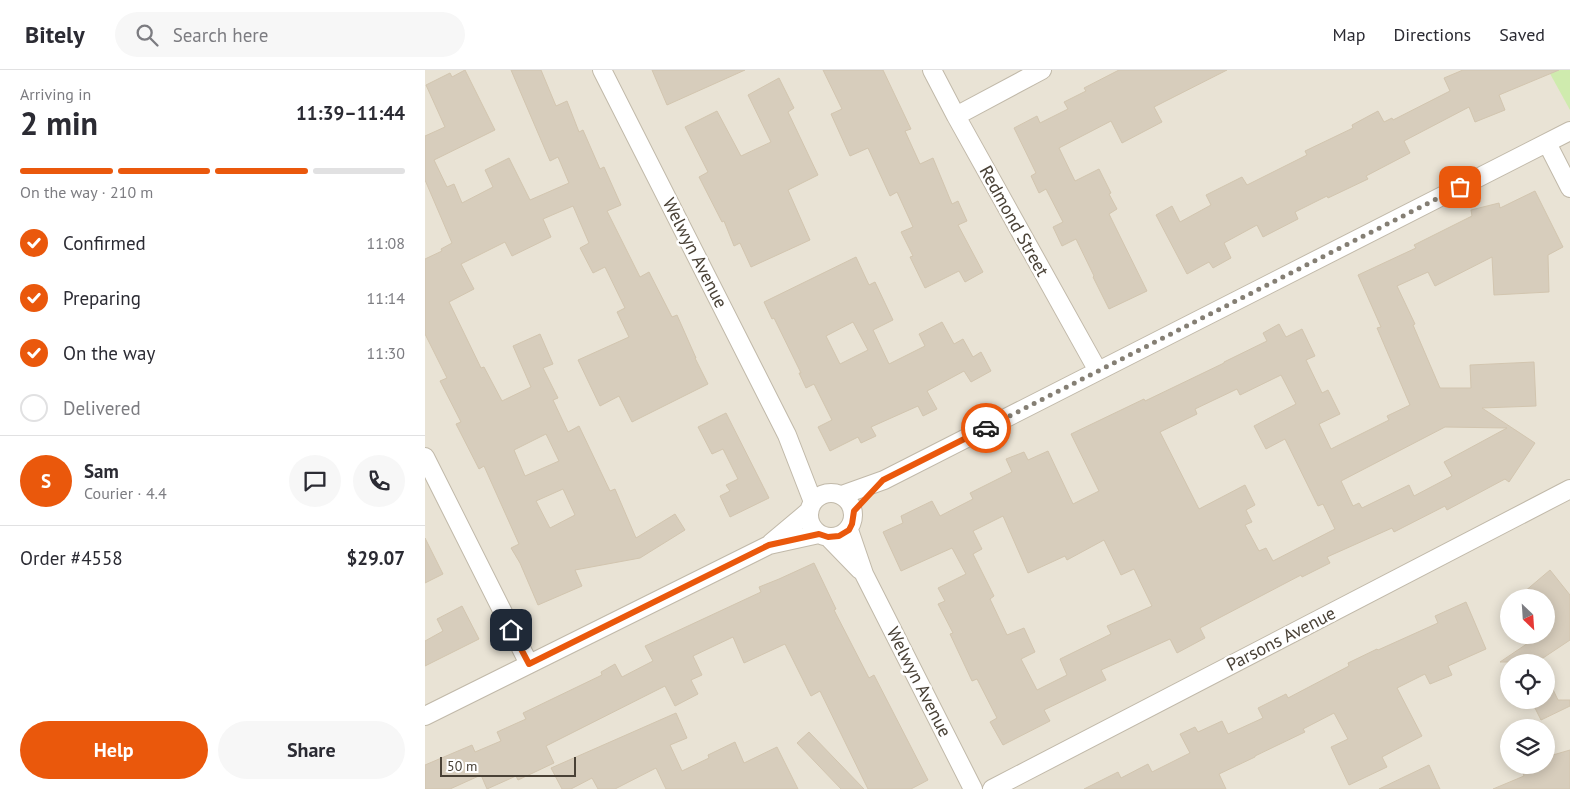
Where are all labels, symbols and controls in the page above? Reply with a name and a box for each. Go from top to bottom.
search box [115,12,465,57]
text: Bitely [25,19,85,50]
icon: search [133,21,161,49]
text: Search here [173,23,268,47]
text: Map [1333,23,1365,46]
text: Directions [1393,23,1471,46]
text: Saved [1499,23,1545,46]
text: Arriving in [20,84,91,104]
text: 11:39–11:44 [296,101,405,125]
text: 2 min [20,102,98,144]
street label: Redmond Street [975,161,1054,280]
pin [1439,166,1481,208]
icon: bag [1446,173,1474,201]
text: On the way · 210 m [20,182,153,202]
street label: Welwyn Avenue [658,194,733,312]
icon: check [20,229,48,257]
text: Confirmed [63,231,146,255]
text: 11:08 [367,233,405,253]
icon: check [20,284,48,312]
text: Preparing [63,286,141,310]
text: 11:14 [367,288,405,308]
icon: check [20,339,48,367]
text: On the way [63,341,155,365]
text: 11:30 [367,343,405,363]
text: Delivered [63,396,141,420]
courier [961,403,1011,453]
icon: car [972,414,1000,442]
button: chat [289,455,341,507]
button: phone [353,455,405,507]
text: Sam [84,459,119,483]
text: S [41,469,51,493]
text: Courier · 4.4 [84,483,167,503]
text: Order #4558 [20,546,123,570]
text: $29.07 [346,546,405,570]
north arrow [1500,589,1555,644]
map controls [1500,589,1555,774]
street label: Parsons Avenue [1222,601,1339,676]
pin [490,609,532,651]
icon: home [497,616,525,644]
street label: Welwyn Avenue [882,623,957,741]
button: locate [1500,654,1555,709]
button: layers [1500,719,1555,774]
button: Help [20,721,208,779]
button: Share [218,721,405,779]
scale bar [440,754,576,777]
text: 50 m [447,757,477,775]

